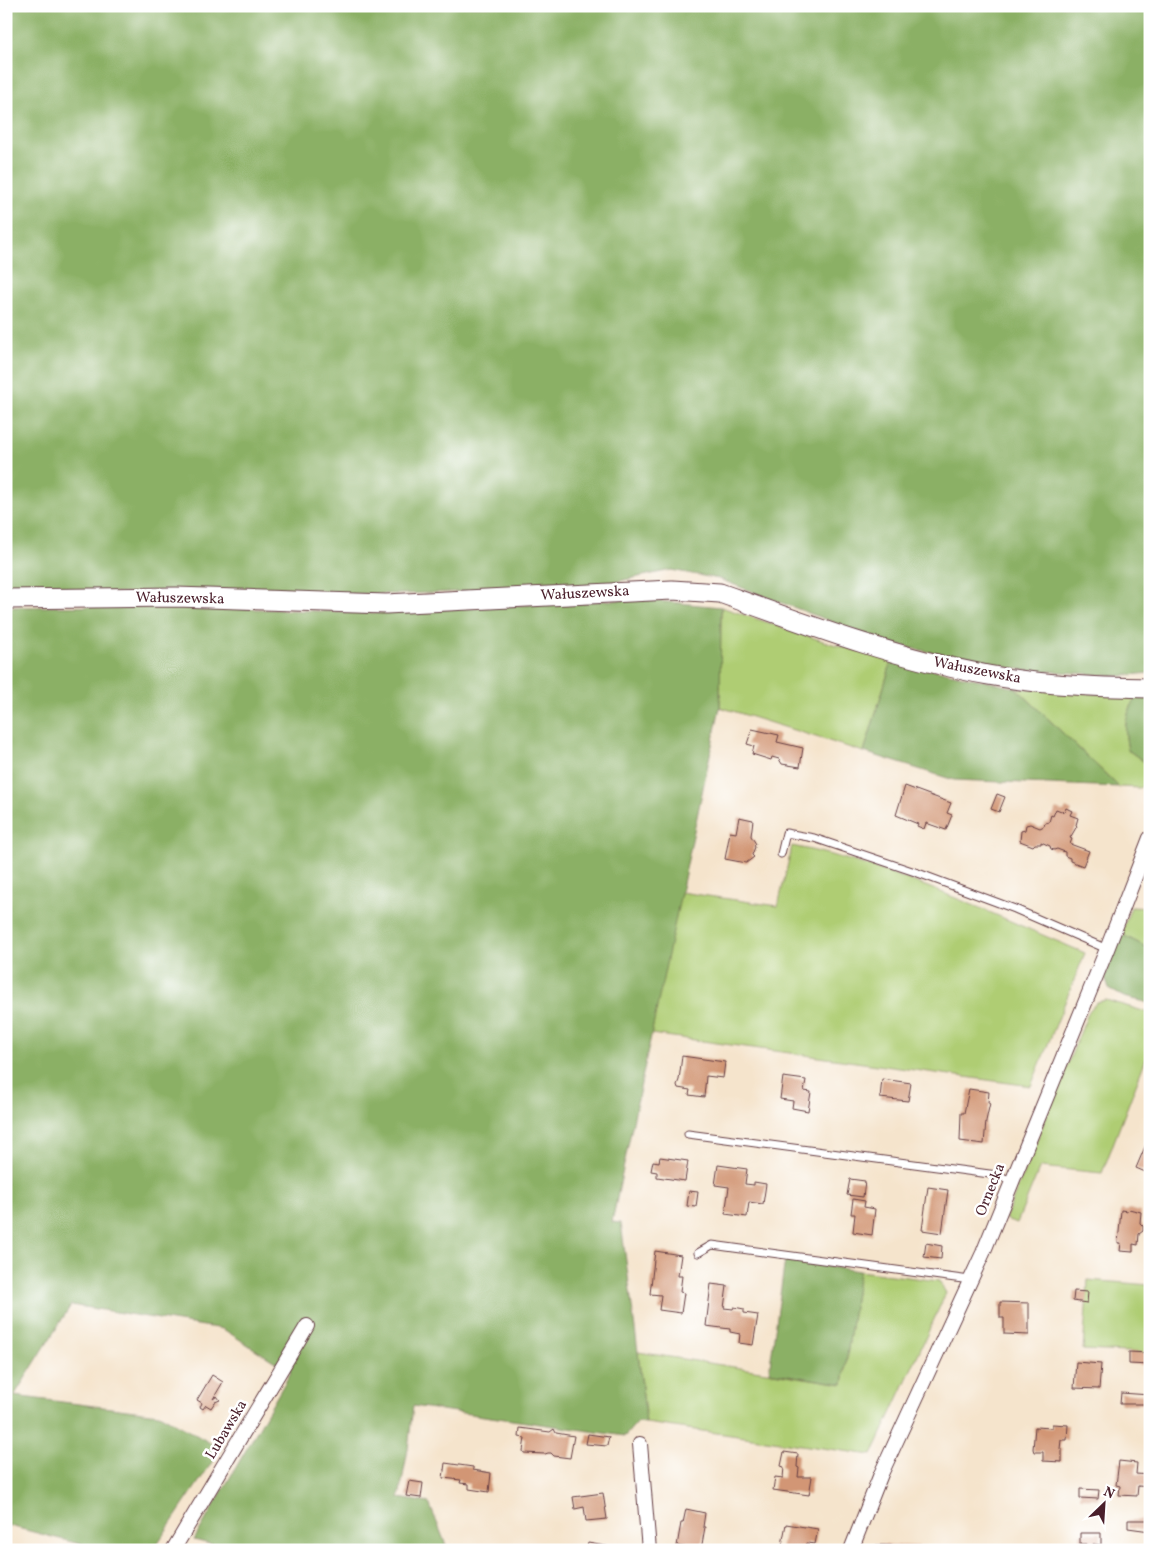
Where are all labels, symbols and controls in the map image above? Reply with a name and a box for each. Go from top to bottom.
street label: Wałuszewska [540,581,630,607]
street label: Wałuszewska [135,588,225,610]
street label: Wałuszewska [931,652,1023,690]
street label: Ornecka [971,1160,1011,1220]
street label: Lubawska [201,1396,253,1464]
north arrow [1078,1478,1128,1528]
text: N [1100,1483,1117,1504]

